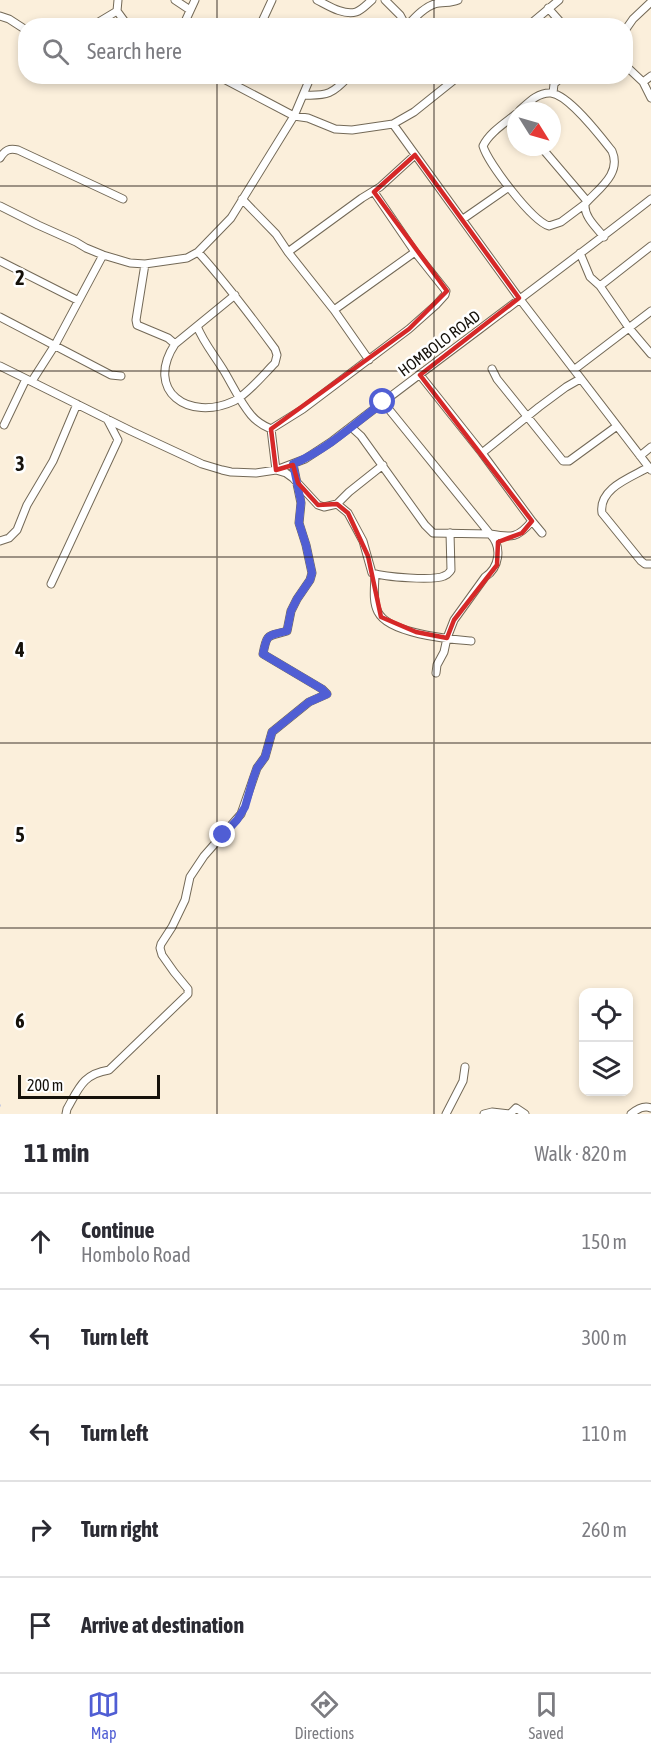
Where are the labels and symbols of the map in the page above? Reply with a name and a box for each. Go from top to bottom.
north arrow [507,102,561,156]
text: 2 [15,266,25,289]
street label: HOMBOLO ROAD [395,306,483,380]
route start [369,388,395,414]
text: 3 [15,452,25,475]
text: 4 [14,638,25,661]
route end [209,821,235,847]
text: 5 [15,823,25,846]
text: 6 [15,1009,25,1032]
scale bar [18,1072,160,1100]

